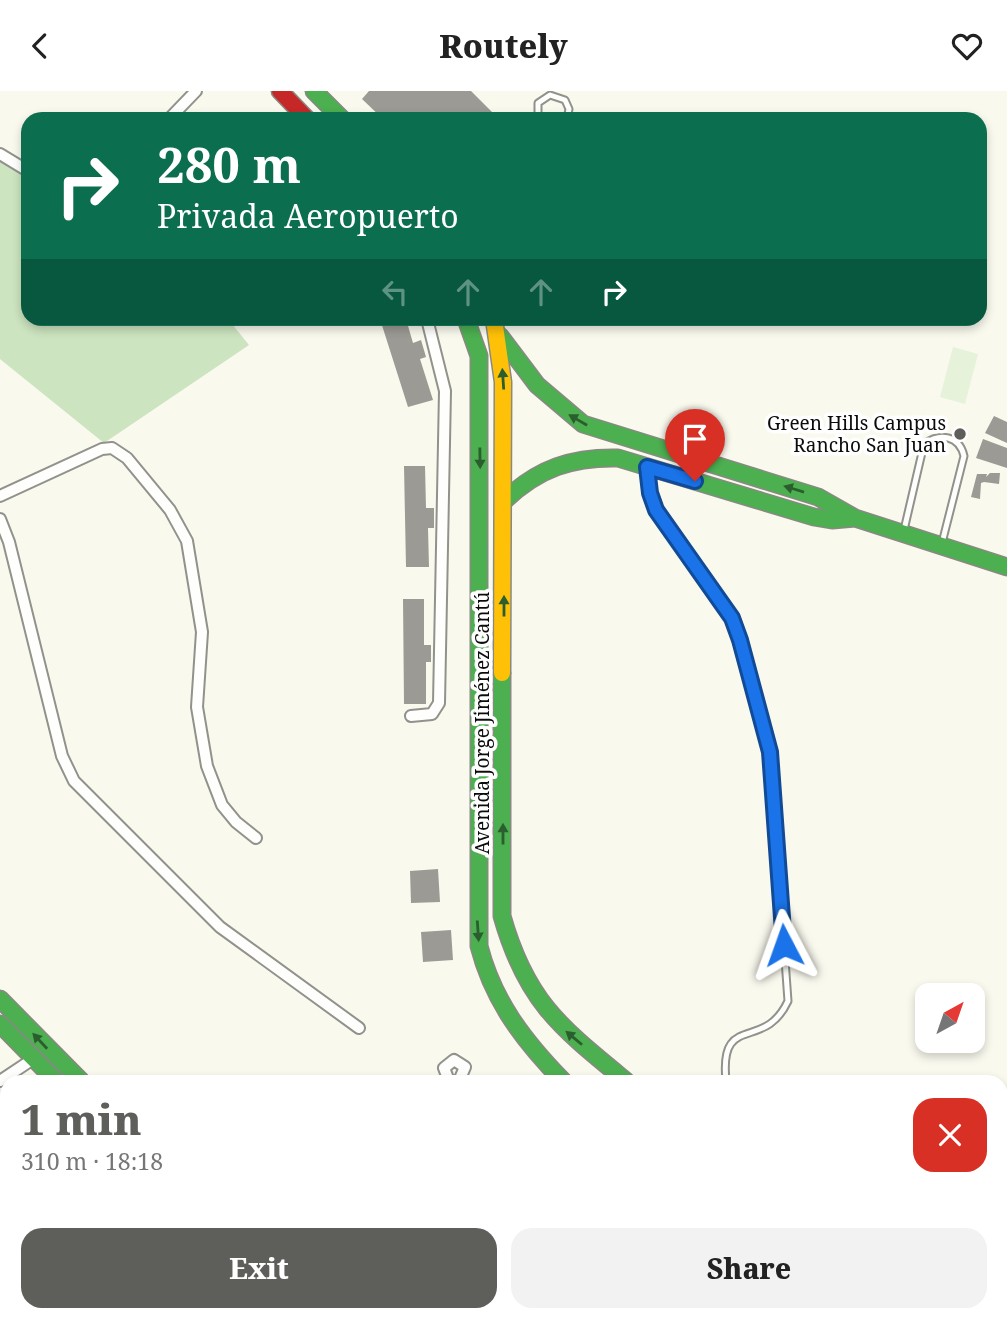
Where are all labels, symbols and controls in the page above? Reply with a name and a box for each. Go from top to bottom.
text: Routely [439,24,568,67]
icon: back [21,27,59,65]
icon: heart [948,27,986,65]
text: 280 m [157,131,301,197]
icon: right [42,140,133,231]
text: Privada Aeropuerto [157,194,459,237]
icon: left [376,273,414,311]
icon: ahead [449,273,487,311]
icon: ahead [522,273,560,311]
icon: right [595,273,633,311]
one-way arrow [497,368,508,390]
pin [665,409,725,481]
place label: Green Hills Campus Rancho San Juan [767,410,946,458]
one-way arrow [568,414,587,426]
icon: arrive [676,420,714,458]
marker: Green Hills Campus Rancho San Juan [952,426,968,442]
one-way arrow [474,447,486,469]
one-way arrow [783,484,804,494]
street label: Avenida Jorge Jiménez Cantú [469,592,495,854]
one-way arrow [498,595,510,617]
one-way arrow [497,823,509,845]
position arrow [747,908,821,982]
one-way arrow [473,920,484,942]
north arrow [915,983,985,1053]
map controls [915,983,985,1053]
one-way arrow [565,1030,583,1046]
one-way arrow [32,1033,48,1050]
text: 1 min [21,1090,142,1147]
button: close [913,1098,987,1172]
text: 310 m · 18:18 [21,1145,163,1177]
button: Exit [21,1228,497,1308]
button: Share [511,1228,987,1308]

